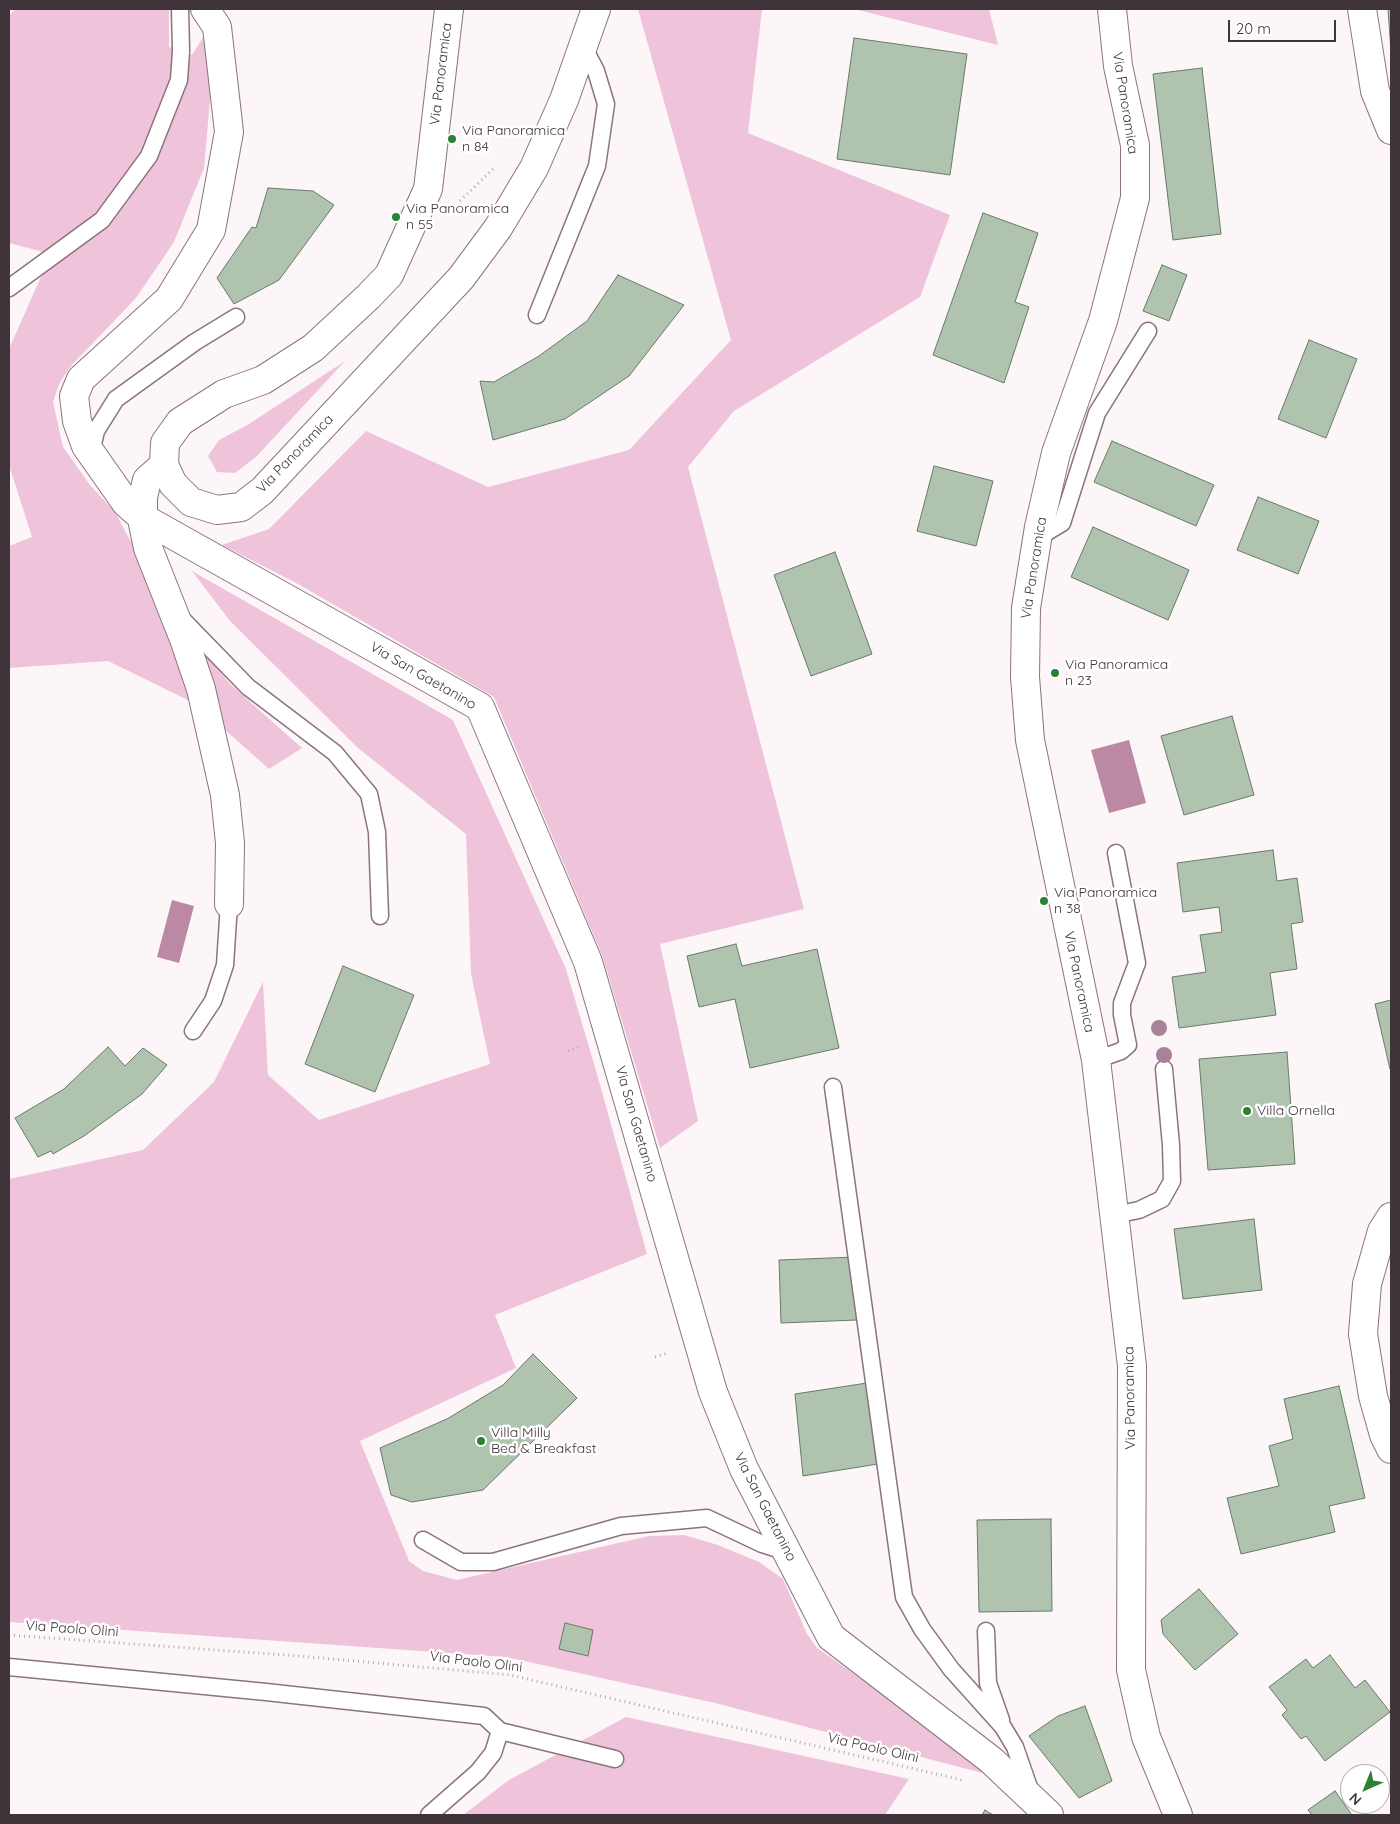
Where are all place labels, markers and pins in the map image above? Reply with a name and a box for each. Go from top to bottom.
place label: Via Panoramica n 84 [462,123,565,156]
marker: Via Panoramica n 84 [446,133,458,145]
place label: Via Panoramica n 55 [406,201,509,233]
marker: Via Panoramica n 55 [390,211,402,223]
place label: Via Panoramica n 23 [1065,657,1168,690]
marker: Via Panoramica n 23 [1049,667,1061,679]
place label: Via Panoramica n 38 [1054,885,1157,918]
marker: Via Panoramica n 38 [1038,895,1050,907]
place label: Villa Ornella [1257,1103,1335,1119]
marker: Villa Ornella [1241,1105,1253,1117]
place label: Villa Milly Bed & Breakfast [491,1425,597,1458]
marker: Villa Milly Bed & Breakfast [475,1435,487,1447]

